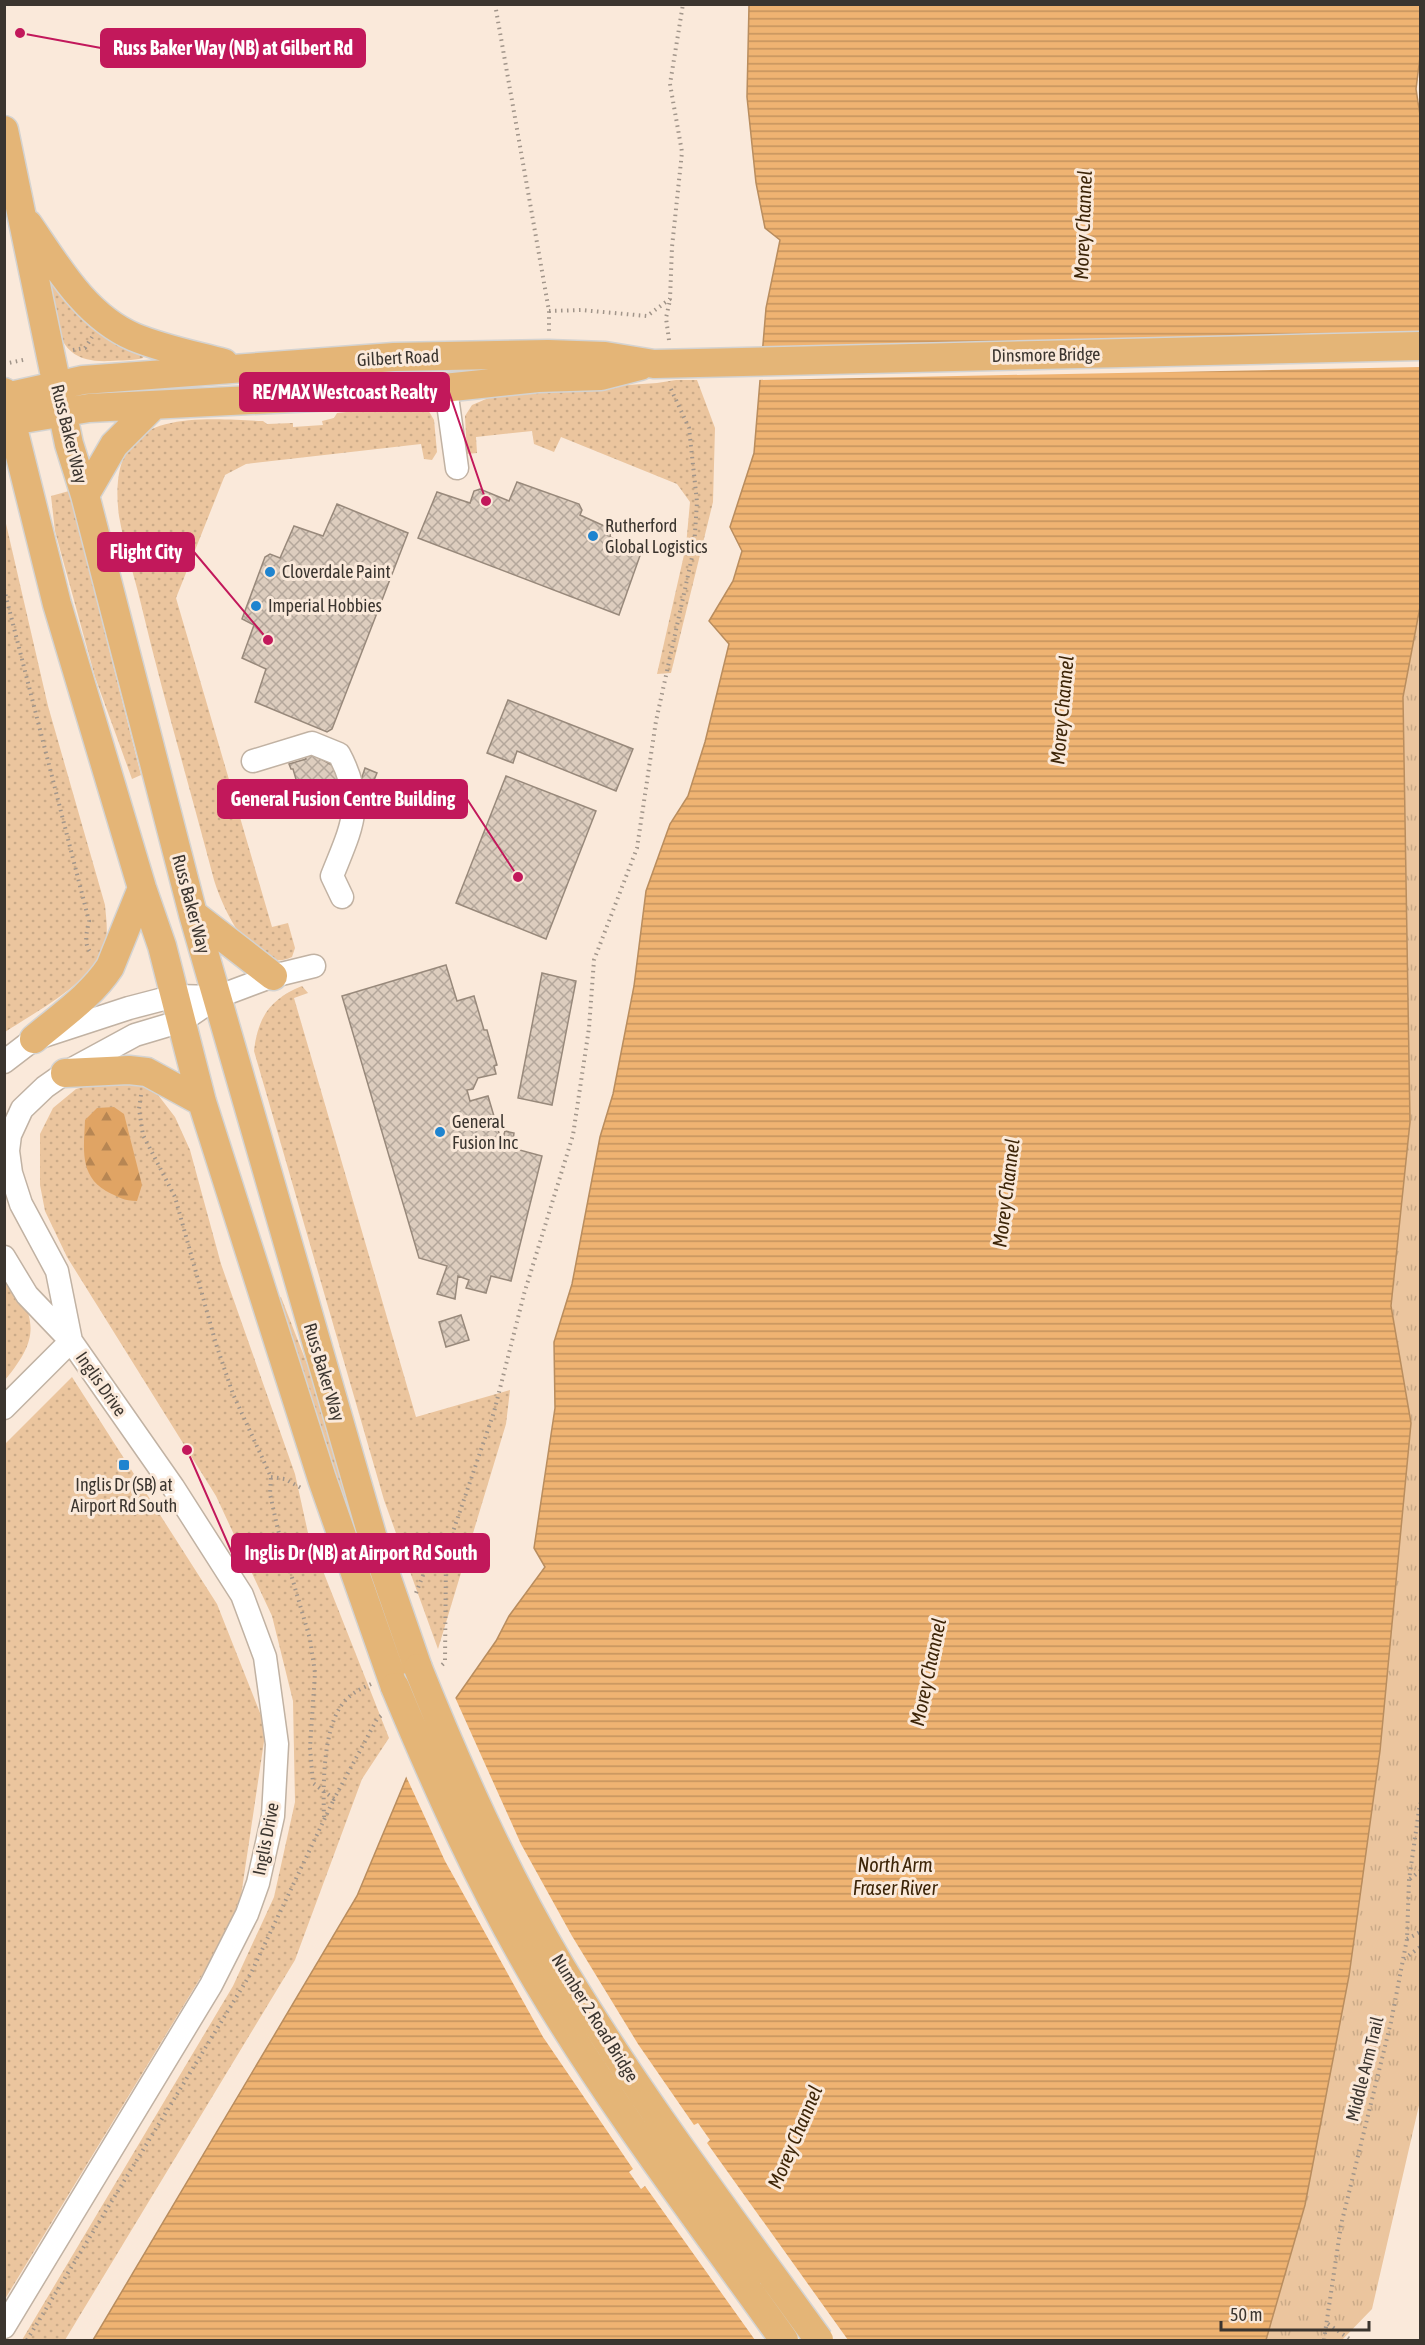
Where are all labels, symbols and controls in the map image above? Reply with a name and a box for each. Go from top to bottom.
callout: Russ Baker Way (NB) at Gilbert Rd [101,29,365,67]
text: Russ Baker Way (NB) at Gilbert Rd [113,36,353,59]
water label: Morey Channel [1069,170,1096,280]
street label: Dinsmore Bridge [991,343,1101,366]
street label: Gilbert Road [356,345,440,370]
callout: RE/MAX Westcoast Realty [240,373,449,411]
text: RE/MAX Westcoast Realty [252,380,438,403]
street label: Russ Baker Way [47,382,92,486]
place label: Rutherford Global Logistics [605,515,708,557]
marker: Rutherford Global Logistics [586,529,600,543]
callout: Flight City [98,533,194,571]
text: Flight City [110,540,183,563]
place label: Cloverdale Paint [282,561,391,582]
marker: Cloverdale Paint [263,565,277,579]
place label: Imperial Hobbies [268,595,382,616]
marker: Imperial Hobbies [249,599,263,613]
water label: Morey Channel [1045,654,1078,766]
callout: General Fusion Centre Building [218,780,467,818]
text: General Fusion Centre Building [231,787,456,810]
street label: Russ Baker Way [168,852,215,956]
place label: General Fusion Inc [452,1111,518,1153]
marker: General Fusion Inc [433,1125,447,1139]
water label: Morey Channel [987,1137,1024,1249]
street label: Russ Baker Way [300,1320,349,1423]
street label: Inglis Drive [72,1347,131,1420]
marker: Inglis Dr (SB) at Airport Rd South [117,1458,131,1472]
place label: Inglis Dr (SB) at Airport Rd South [71,1474,177,1516]
callout: Inglis Dr (NB) at Airport Rd South [232,1534,489,1572]
text: Inglis Dr (NB) at Airport Rd South [245,1541,477,1564]
water label: Morey Channel [905,1616,950,1728]
street label: Inglis Drive [248,1801,283,1877]
water label: North Arm Fraser River [853,1853,938,1899]
street label: Number 2 Road Bridge [548,1950,643,2085]
street label: Middle Arm Trail [1341,2014,1388,2123]
water label: Morey Channel [763,2082,827,2192]
scale bar [1221,2294,1370,2332]
text: 50 m [1230,2304,1262,2325]

